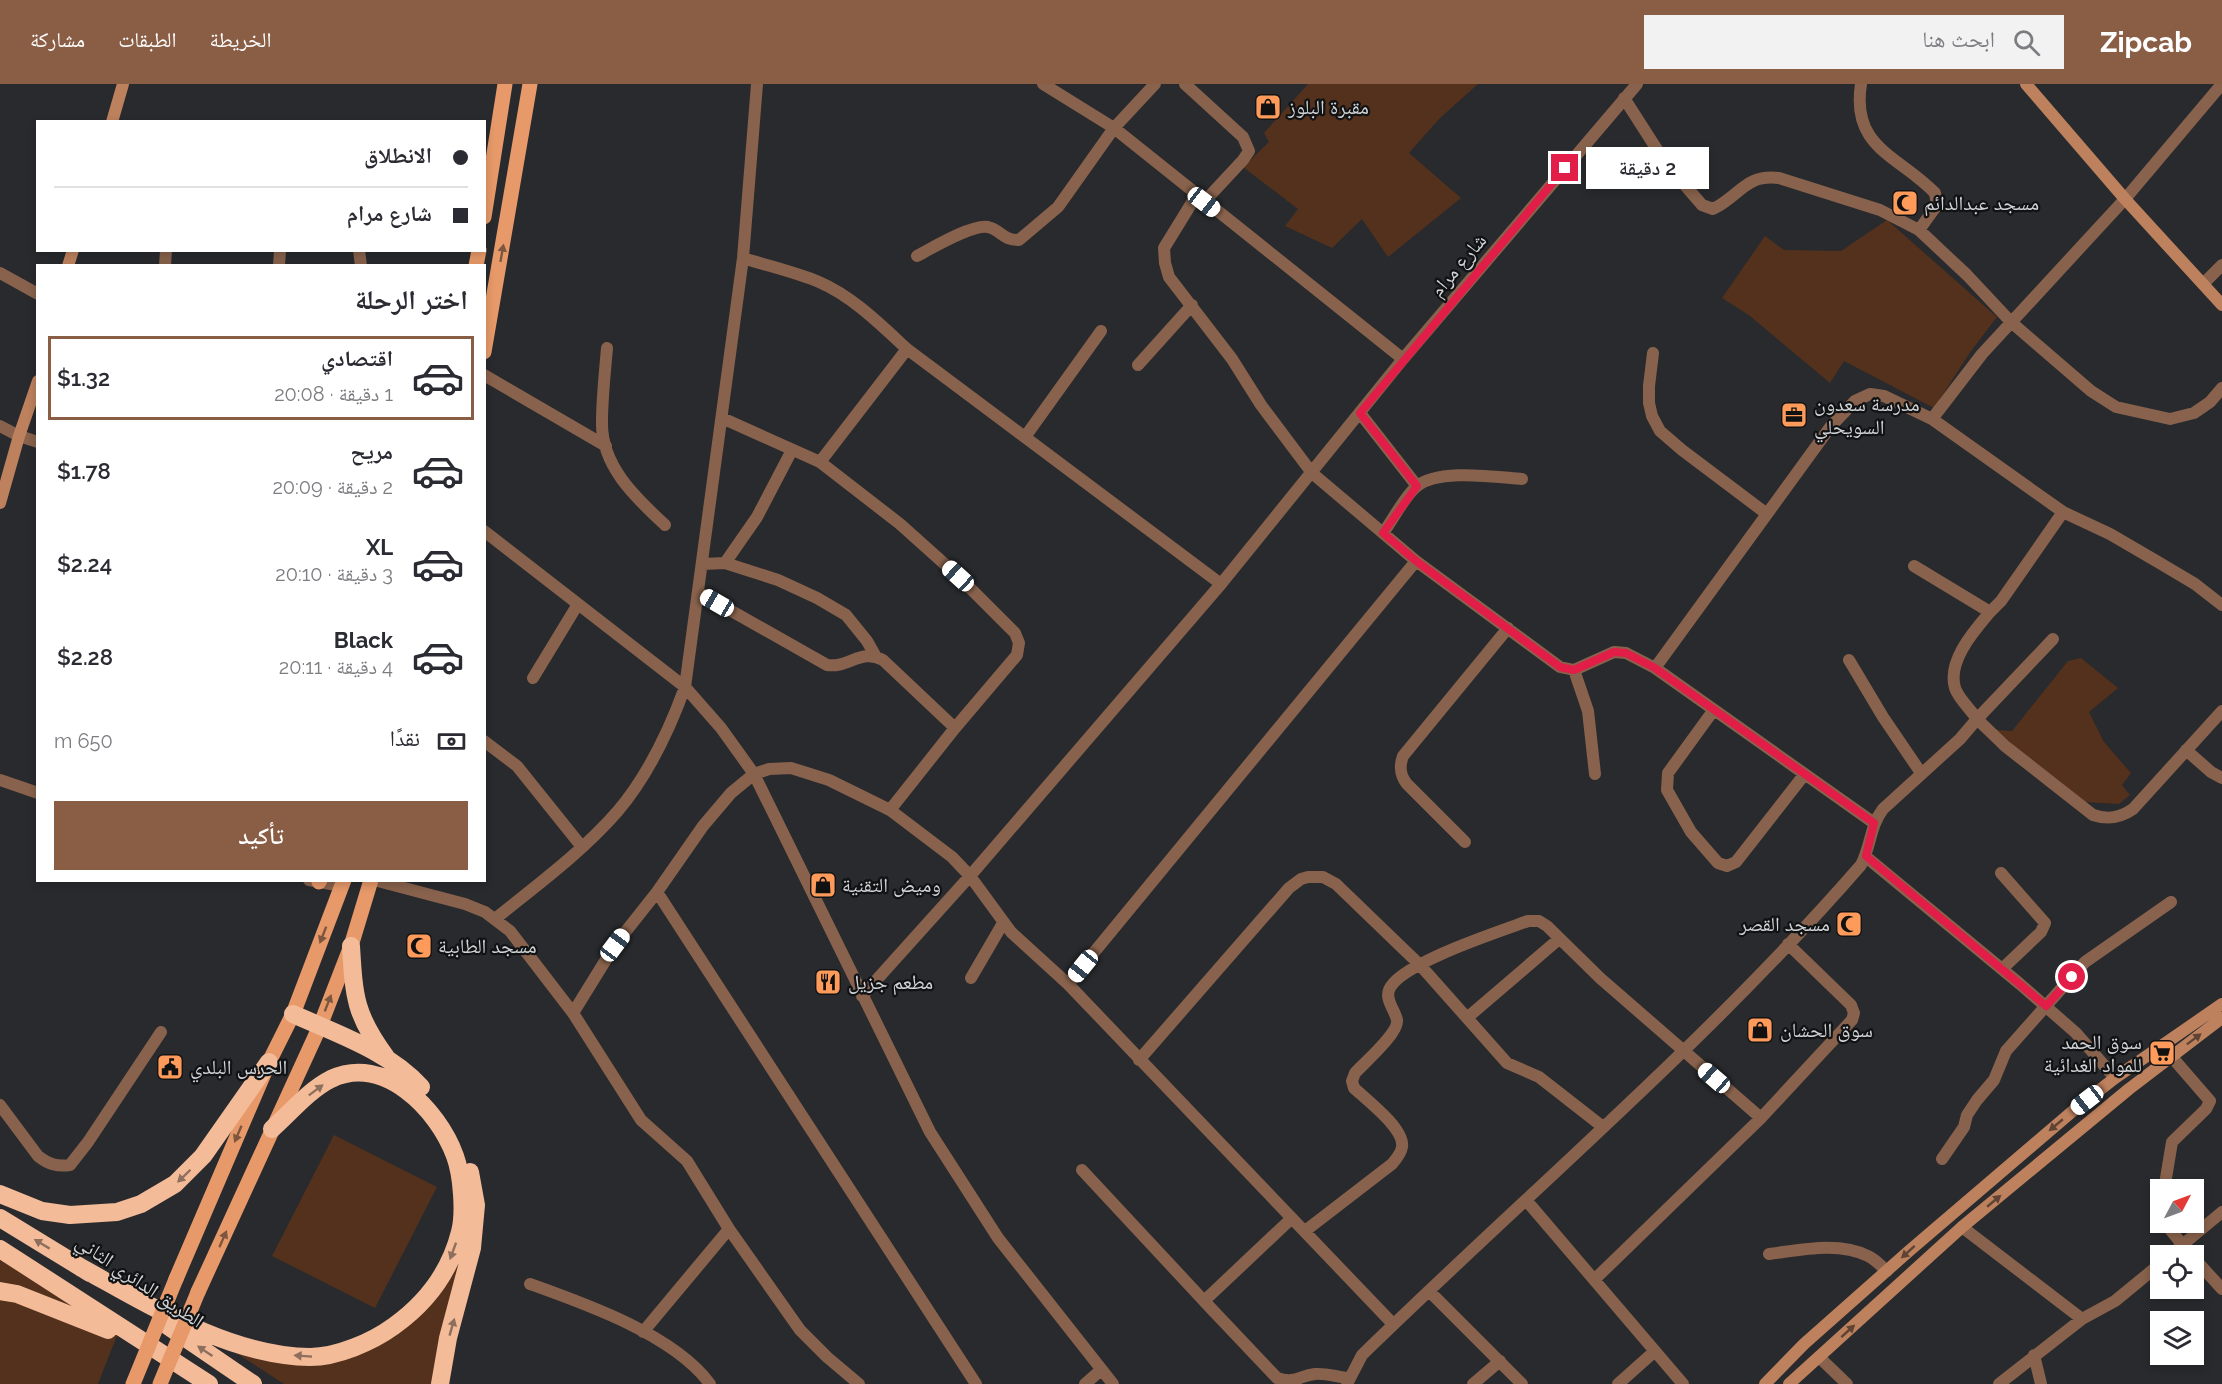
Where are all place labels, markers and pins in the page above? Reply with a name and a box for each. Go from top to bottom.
shop icon: مقبرة البلوز [1253,92,1283,122]
place label: مقبرة البلوز [1287,95,1369,119]
mosque icon: مسجد عبدالدائم [1890,188,1920,218]
place label: مسجد عبدالدائم [1924,191,2039,217]
place label: مدرسة سعدون السويحلي [1814,392,1920,443]
office icon: مدرسة سعدون السويحلي [1779,400,1809,430]
shop icon: وميض التقنية [808,870,838,900]
place label: وميض التقنية [842,873,941,897]
mosque icon: مسجد القصر [1834,909,1864,939]
place label: مسجد القصر [1738,912,1830,936]
mosque icon: مسجد الطابية [404,931,434,961]
place label: مسجد الطابية [438,934,537,958]
restaurant icon: مطعم جزيل [813,967,843,997]
place label: مطعم جزيل [848,970,933,996]
shop icon: سوق الحشان [1745,1015,1775,1045]
place label: سوق الحشان [1780,1018,1873,1042]
place label: سوق الحمد للمواد الغدائية [2044,1030,2142,1077]
supermarket icon: سوق الحمد للمواد الغدائية [2147,1038,2177,1068]
public building icon: الحرس البلدي [155,1052,185,1082]
place label: الحرس البلدي [190,1055,287,1083]

